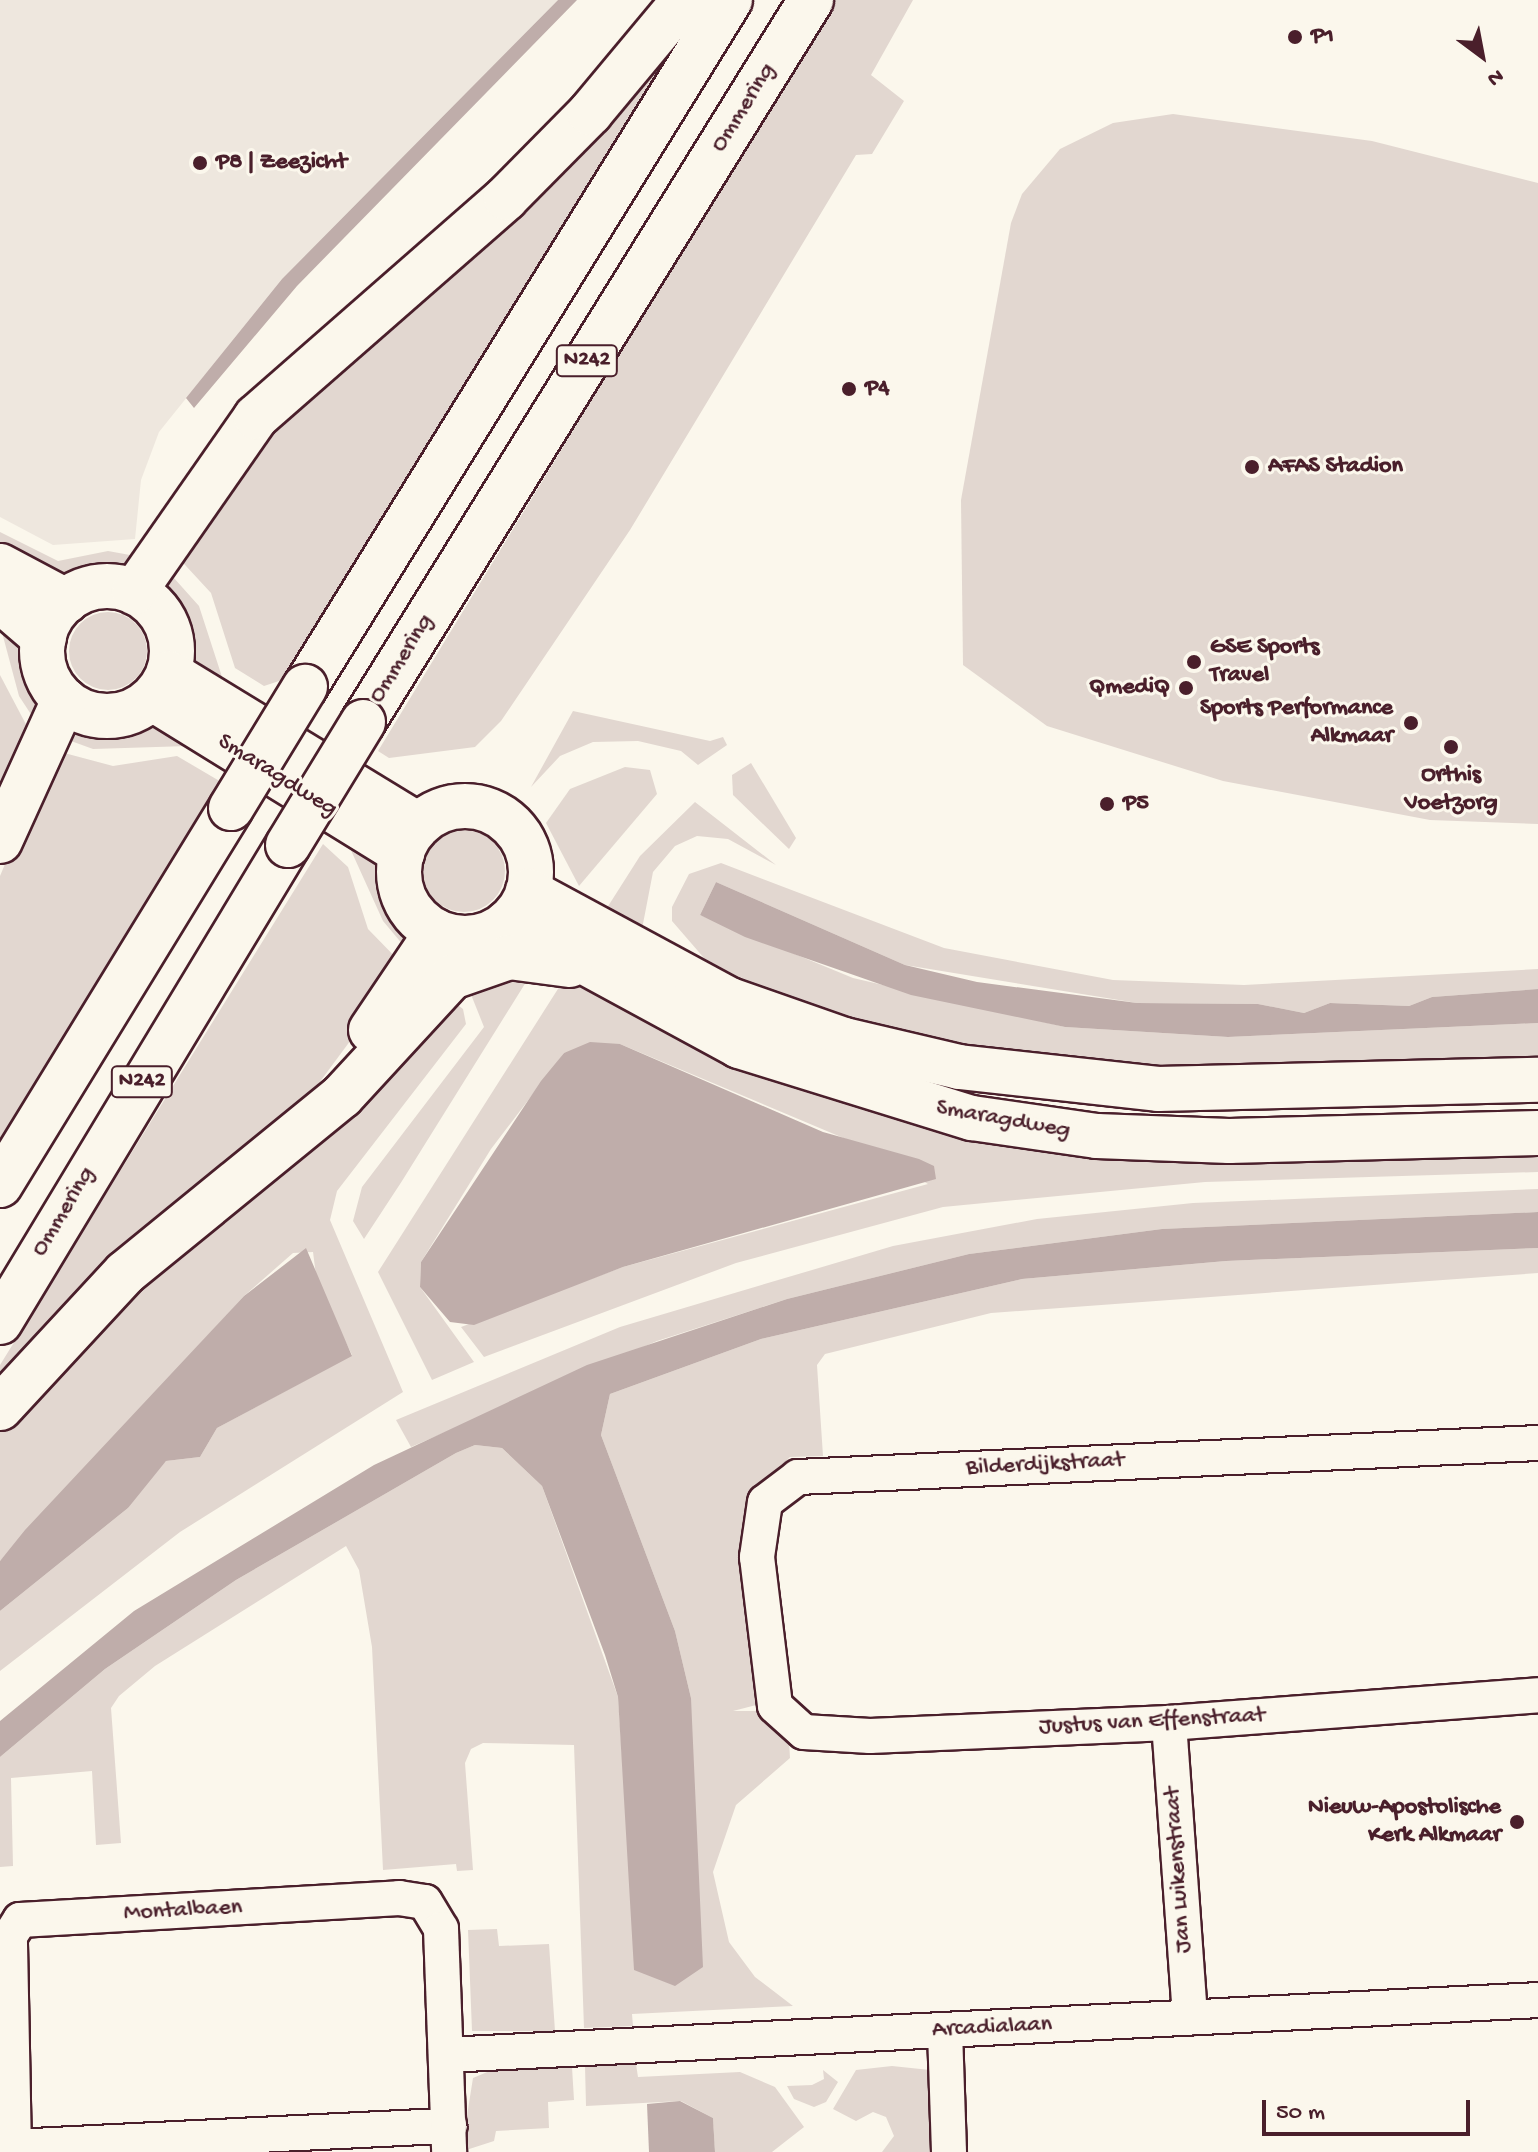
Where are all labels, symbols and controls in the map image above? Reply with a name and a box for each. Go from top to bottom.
north arrow [1442,16,1522,96]
place label: P1 [1311,23,1334,51]
marker: P1 [1286,28,1304,46]
street label: Ommering [705,58,783,158]
text: N [1482,62,1508,91]
place label: P8 | Zeezicht [216,149,347,177]
marker: P8 | Zeezicht [191,154,209,172]
road number: N242 [555,343,619,379]
place label: P4 [865,375,890,403]
marker: P4 [840,380,858,398]
place label: AFAS Stadion [1268,453,1403,481]
marker: AFAS Stadion [1243,458,1261,476]
street label: Ommering [363,609,441,709]
place label: GSE Sports Travel [1210,634,1319,690]
marker: GSE Sports Travel [1185,653,1203,671]
place label: QmediQ [1089,674,1170,702]
marker: QmediQ [1177,679,1195,697]
place label: Sports Performance Alkmaar [1200,695,1393,751]
marker: Sports Performance Alkmaar [1400,712,1422,734]
street label: Smaragdweg [212,728,342,824]
marker: Orthis Voetzorg [1440,736,1462,758]
place label: Orthis Voetzorg [1404,762,1498,818]
place label: P5 [1123,790,1149,818]
marker: P5 [1098,795,1116,813]
road number: N242 [110,1064,174,1100]
street label: Smaragdweg [934,1094,1072,1146]
street label: Ommering [26,1162,102,1262]
street label: Bilderdijkstraat [965,1446,1125,1484]
street label: Justus van Effenstraat [1038,1702,1266,1742]
street label: Jan Luikenstraat [1159,1786,1199,1954]
place label: Nieuw-Apostolische Kerk Alkmaar [1308,1794,1501,1850]
marker: Nieuw-Apostolische Kerk Alkmaar [1508,1813,1526,1831]
street label: Montalbaen [123,1894,243,1928]
street label: Arcadialaan [931,2010,1053,2046]
scale bar [1266,2084,1474,2134]
text: 50 m [1276,2099,1325,2128]

